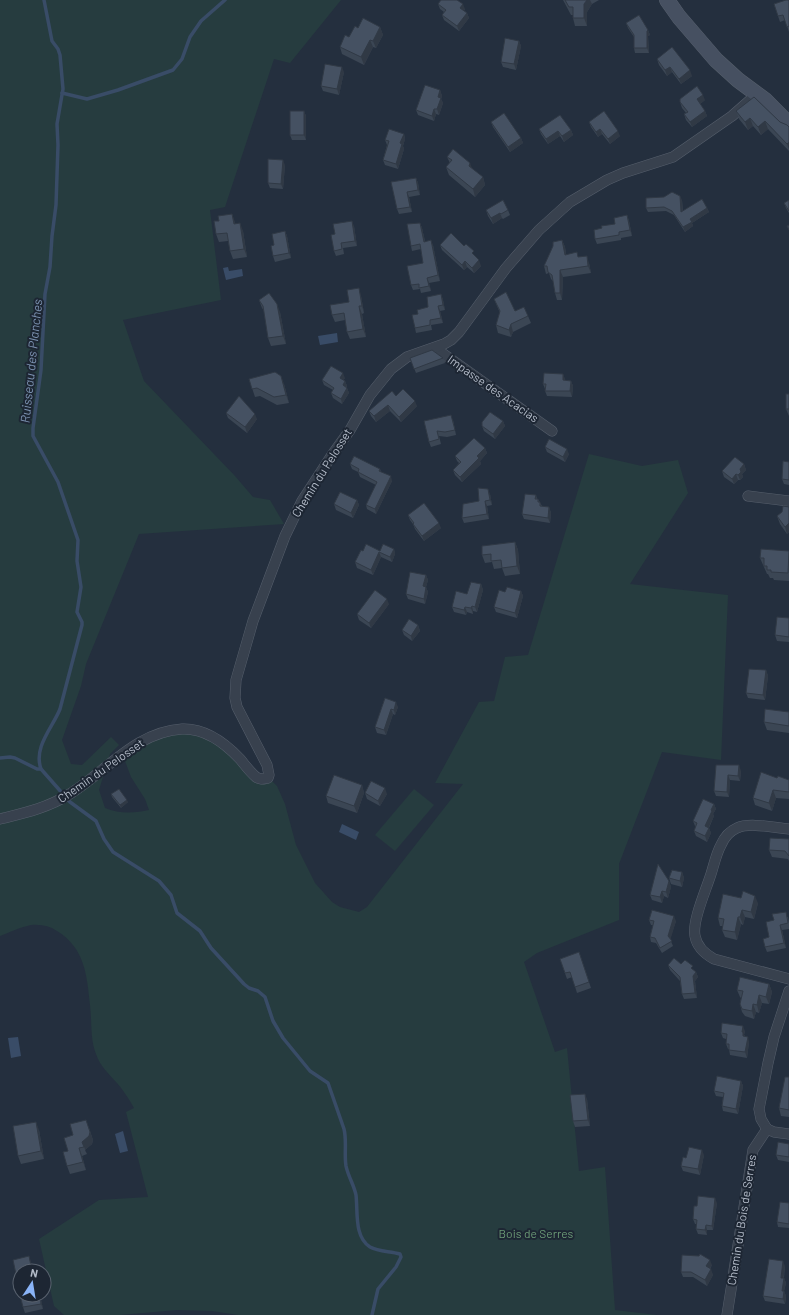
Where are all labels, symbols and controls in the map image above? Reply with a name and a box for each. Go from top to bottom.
water label: Ruisseau des Planches [17,298,45,424]
street label: Impasse des Acacias [445,352,542,425]
street label: Chemin du Pelosset [288,426,354,519]
street label: Chemin du Pelosset [55,735,146,805]
street label: Chemin du Bois de Serres [724,1153,758,1286]
park label: Bois de Serres [499,1226,574,1240]
north arrow [12,1263,52,1303]
text: N [29,1266,39,1280]

